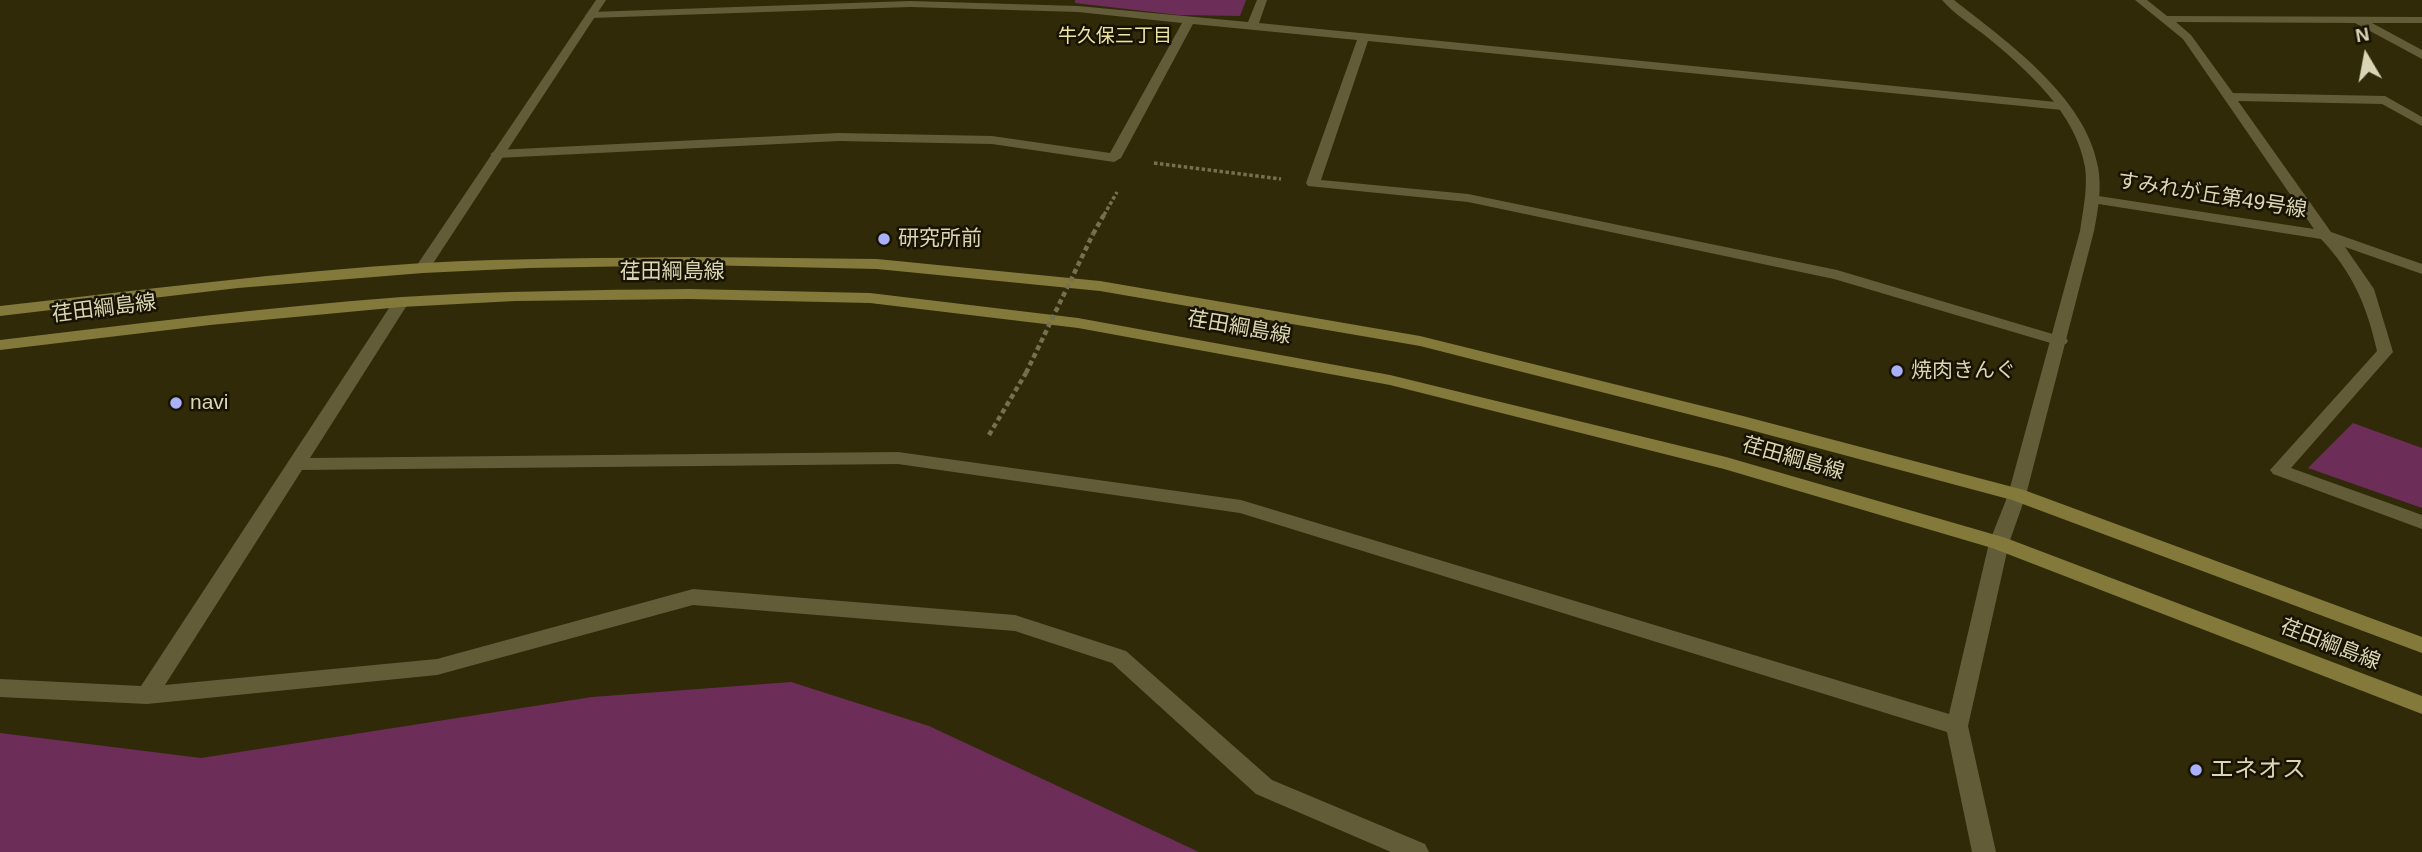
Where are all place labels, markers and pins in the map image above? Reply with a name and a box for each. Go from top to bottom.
place label: 研究所前 [898,226,982,252]
marker: 研究所前 [876,231,892,247]
place label: 焼肉きんぐ [1911,358,2016,384]
marker: 焼肉きんぐ [1889,363,1905,379]
place label: navi [190,390,229,416]
marker: navi [168,395,184,411]
place label: エネオス [2210,756,2306,784]
marker: エネオス [2188,762,2204,778]

